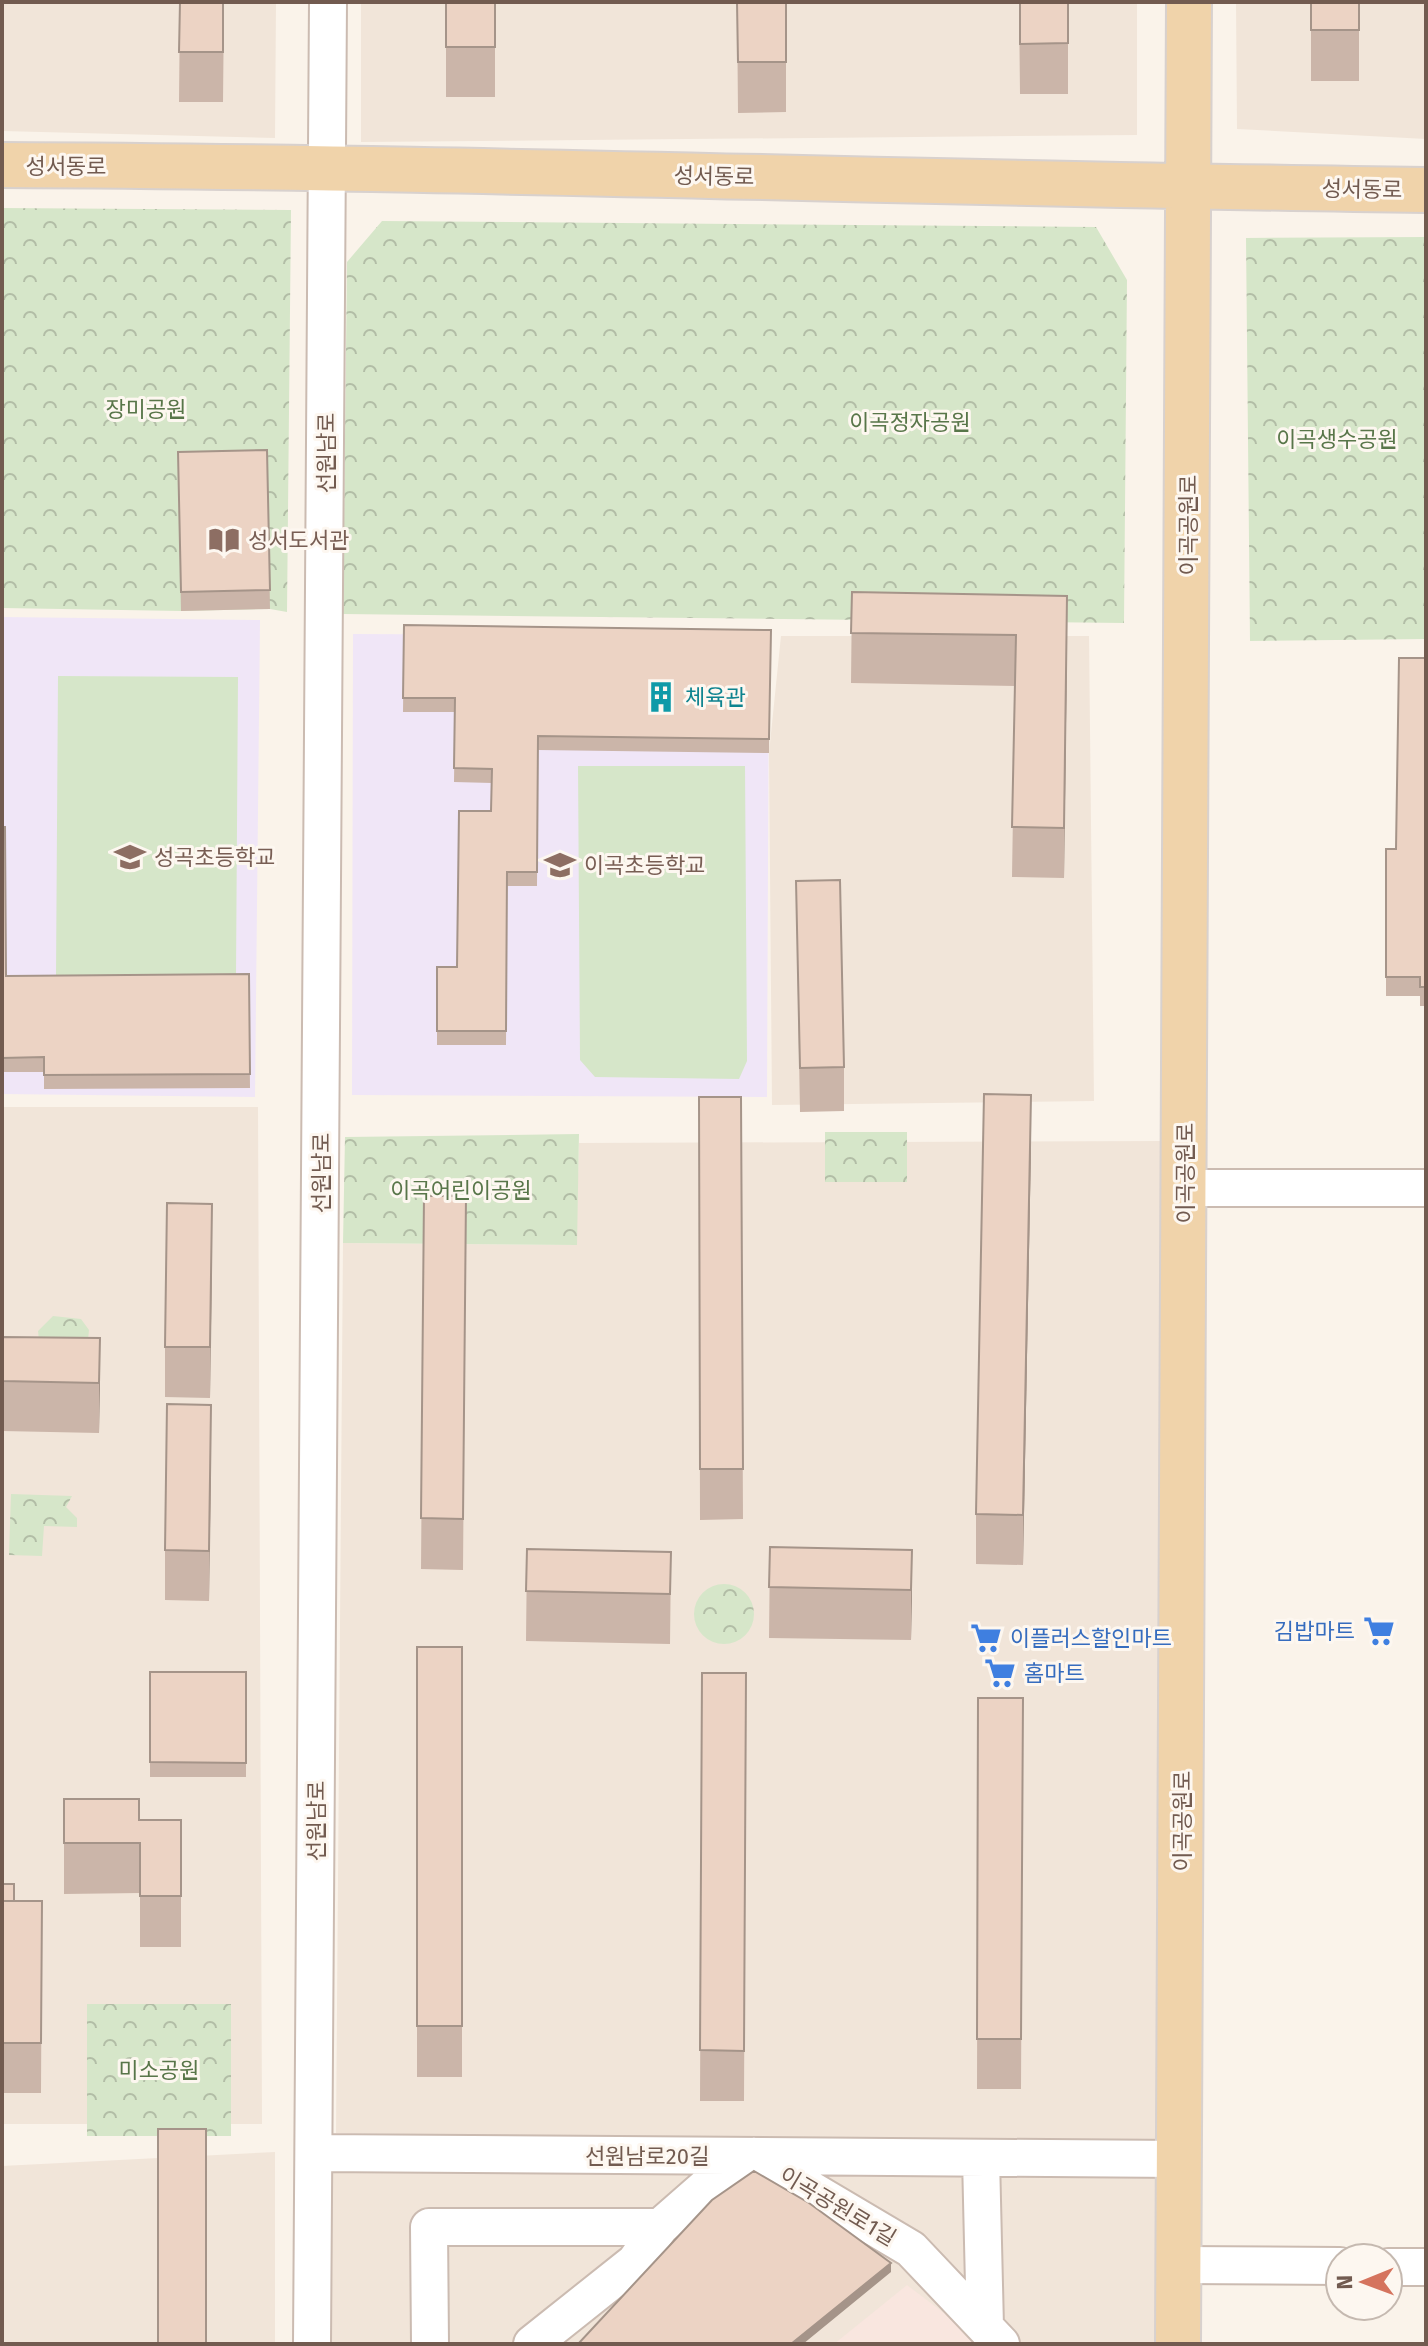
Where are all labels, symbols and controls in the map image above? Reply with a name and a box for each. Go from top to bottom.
street label: 성서동로 [26,153,106,180]
street label: 성서동로 [673,162,755,191]
street label: 성서동로 [1321,175,1403,204]
park label: 장미공원 [106,396,186,423]
park label: 이곡정자공원 [849,409,971,436]
street label: 선원남로 [313,413,340,493]
park label: 이곡생수공원 [1276,426,1398,453]
street label: 이곡공원로 [1175,474,1202,576]
library icon: 성서도서관 [207,523,241,557]
place label: 성서도서관 [248,527,349,554]
building icon: 체육관 [644,680,678,714]
place label: 체육관 [685,684,746,711]
school or university icon: 성곡초등학교 [113,840,147,874]
place label: 성곡초등학교 [154,844,275,871]
school or university icon: 이곡초등학교 [543,848,577,882]
place label: 이곡초등학교 [584,852,705,879]
street label: 이곡공원로 [1172,1122,1199,1224]
street label: 선원남로 [308,1133,335,1213]
park label: 이곡어린이공원 [390,1177,532,1204]
supermarket icon: 김밥마트 [1362,1614,1396,1648]
place label: 김밥마트 [1274,1618,1355,1645]
supermarket icon: 이플러스할인마트 [969,1621,1003,1655]
place label: 이플러스할인마트 [1010,1625,1172,1652]
supermarket icon: 홈마트 [983,1656,1017,1690]
place label: 홈마트 [1024,1660,1085,1687]
street label: 이곡공원로 [1169,1770,1196,1872]
street label: 선원남로 [303,1781,330,1861]
park label: 미소공원 [119,2057,199,2084]
street label: 선원남로20길 [585,2143,709,2170]
street label: 이곡공원로1길 [775,2161,901,2252]
north arrow [1324,2242,1404,2322]
text: N [1331,2275,1358,2290]

